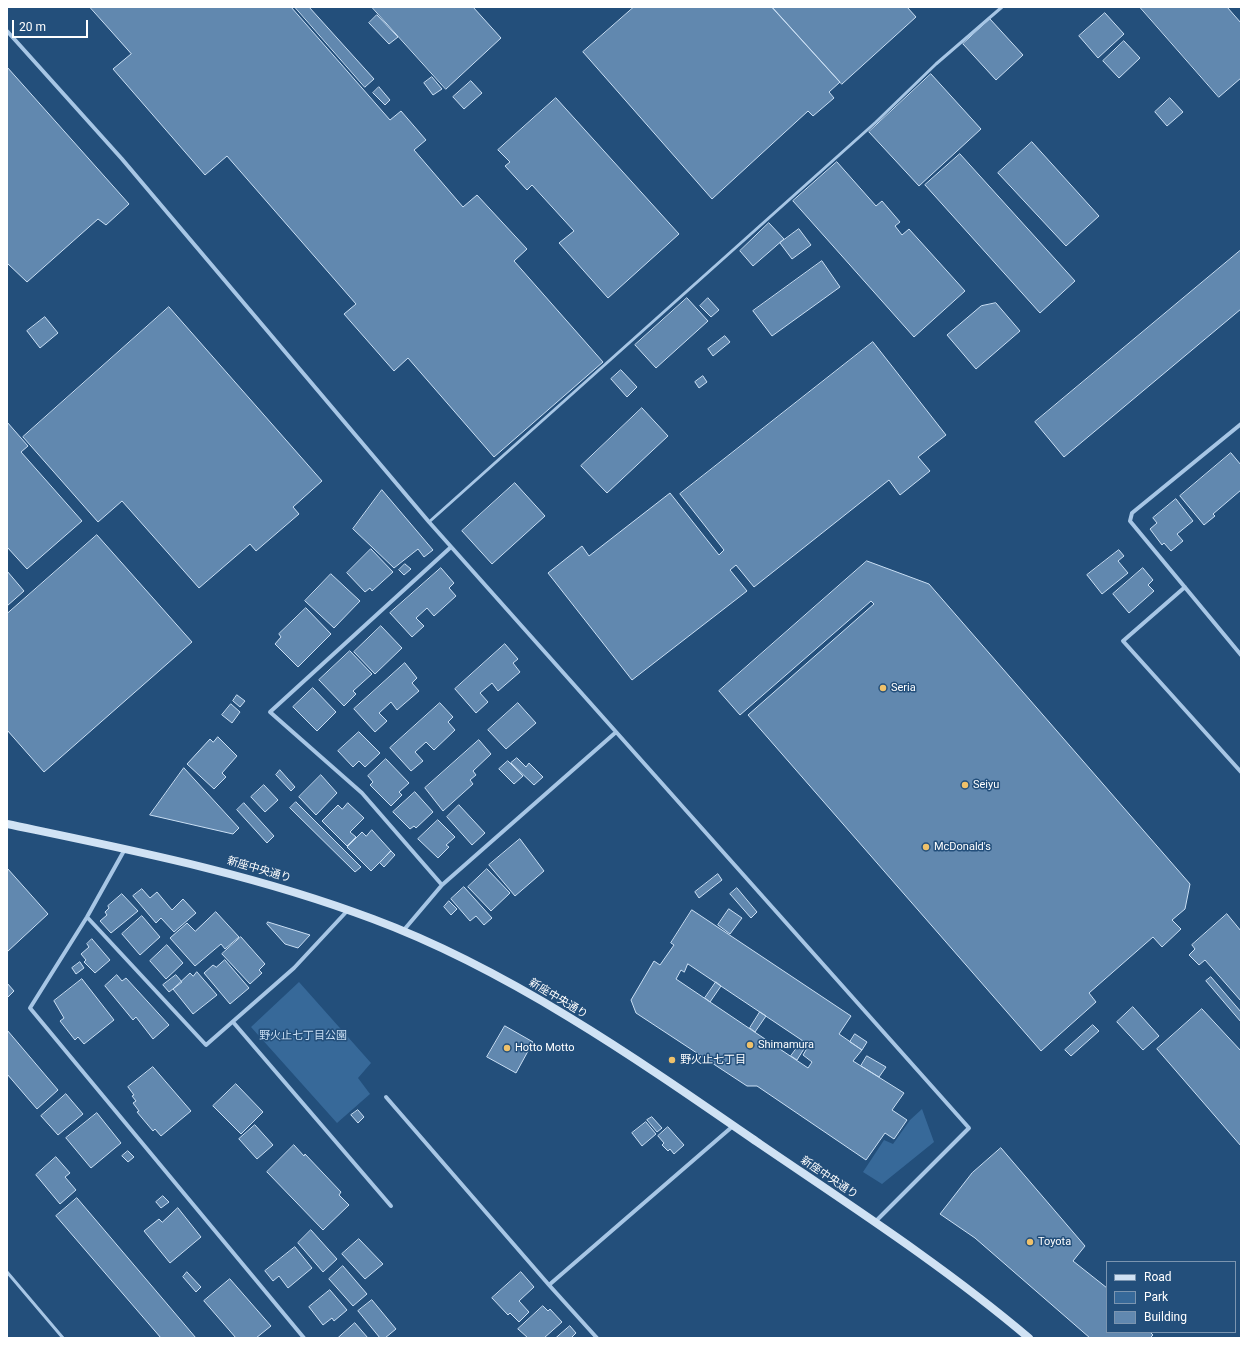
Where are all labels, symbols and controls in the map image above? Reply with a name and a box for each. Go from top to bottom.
scale bar [14,12,90,38]
text: 20 m [19,20,46,34]
place label: Seria [891,681,916,695]
marker: Seria [878,683,888,693]
place label: Seiyu [973,778,999,792]
marker: Seiyu [960,780,970,790]
place label: McDonald's [934,840,991,854]
marker: McDonald's [921,842,931,852]
street label: 新座中央通り [225,855,293,885]
street label: 新座中央通り [526,976,590,1022]
park label: 野火止七丁目公園 [259,1029,347,1043]
place label: Shimamura [758,1038,814,1052]
marker: Shimamura [745,1040,755,1050]
place label: Hotto Motto [515,1041,574,1055]
marker: Hotto Motto [502,1043,512,1053]
place label: 野火止七丁目 [680,1053,746,1067]
marker: 野火止七丁目 [667,1055,677,1065]
street label: 新座中央通り [798,1154,860,1202]
place label: Toyota [1038,1235,1071,1249]
marker: Toyota [1025,1237,1035,1247]
legend [1106,1261,1236,1333]
text: Road [1144,1270,1172,1284]
text: Park [1144,1290,1168,1304]
text: Building [1144,1310,1187,1324]

